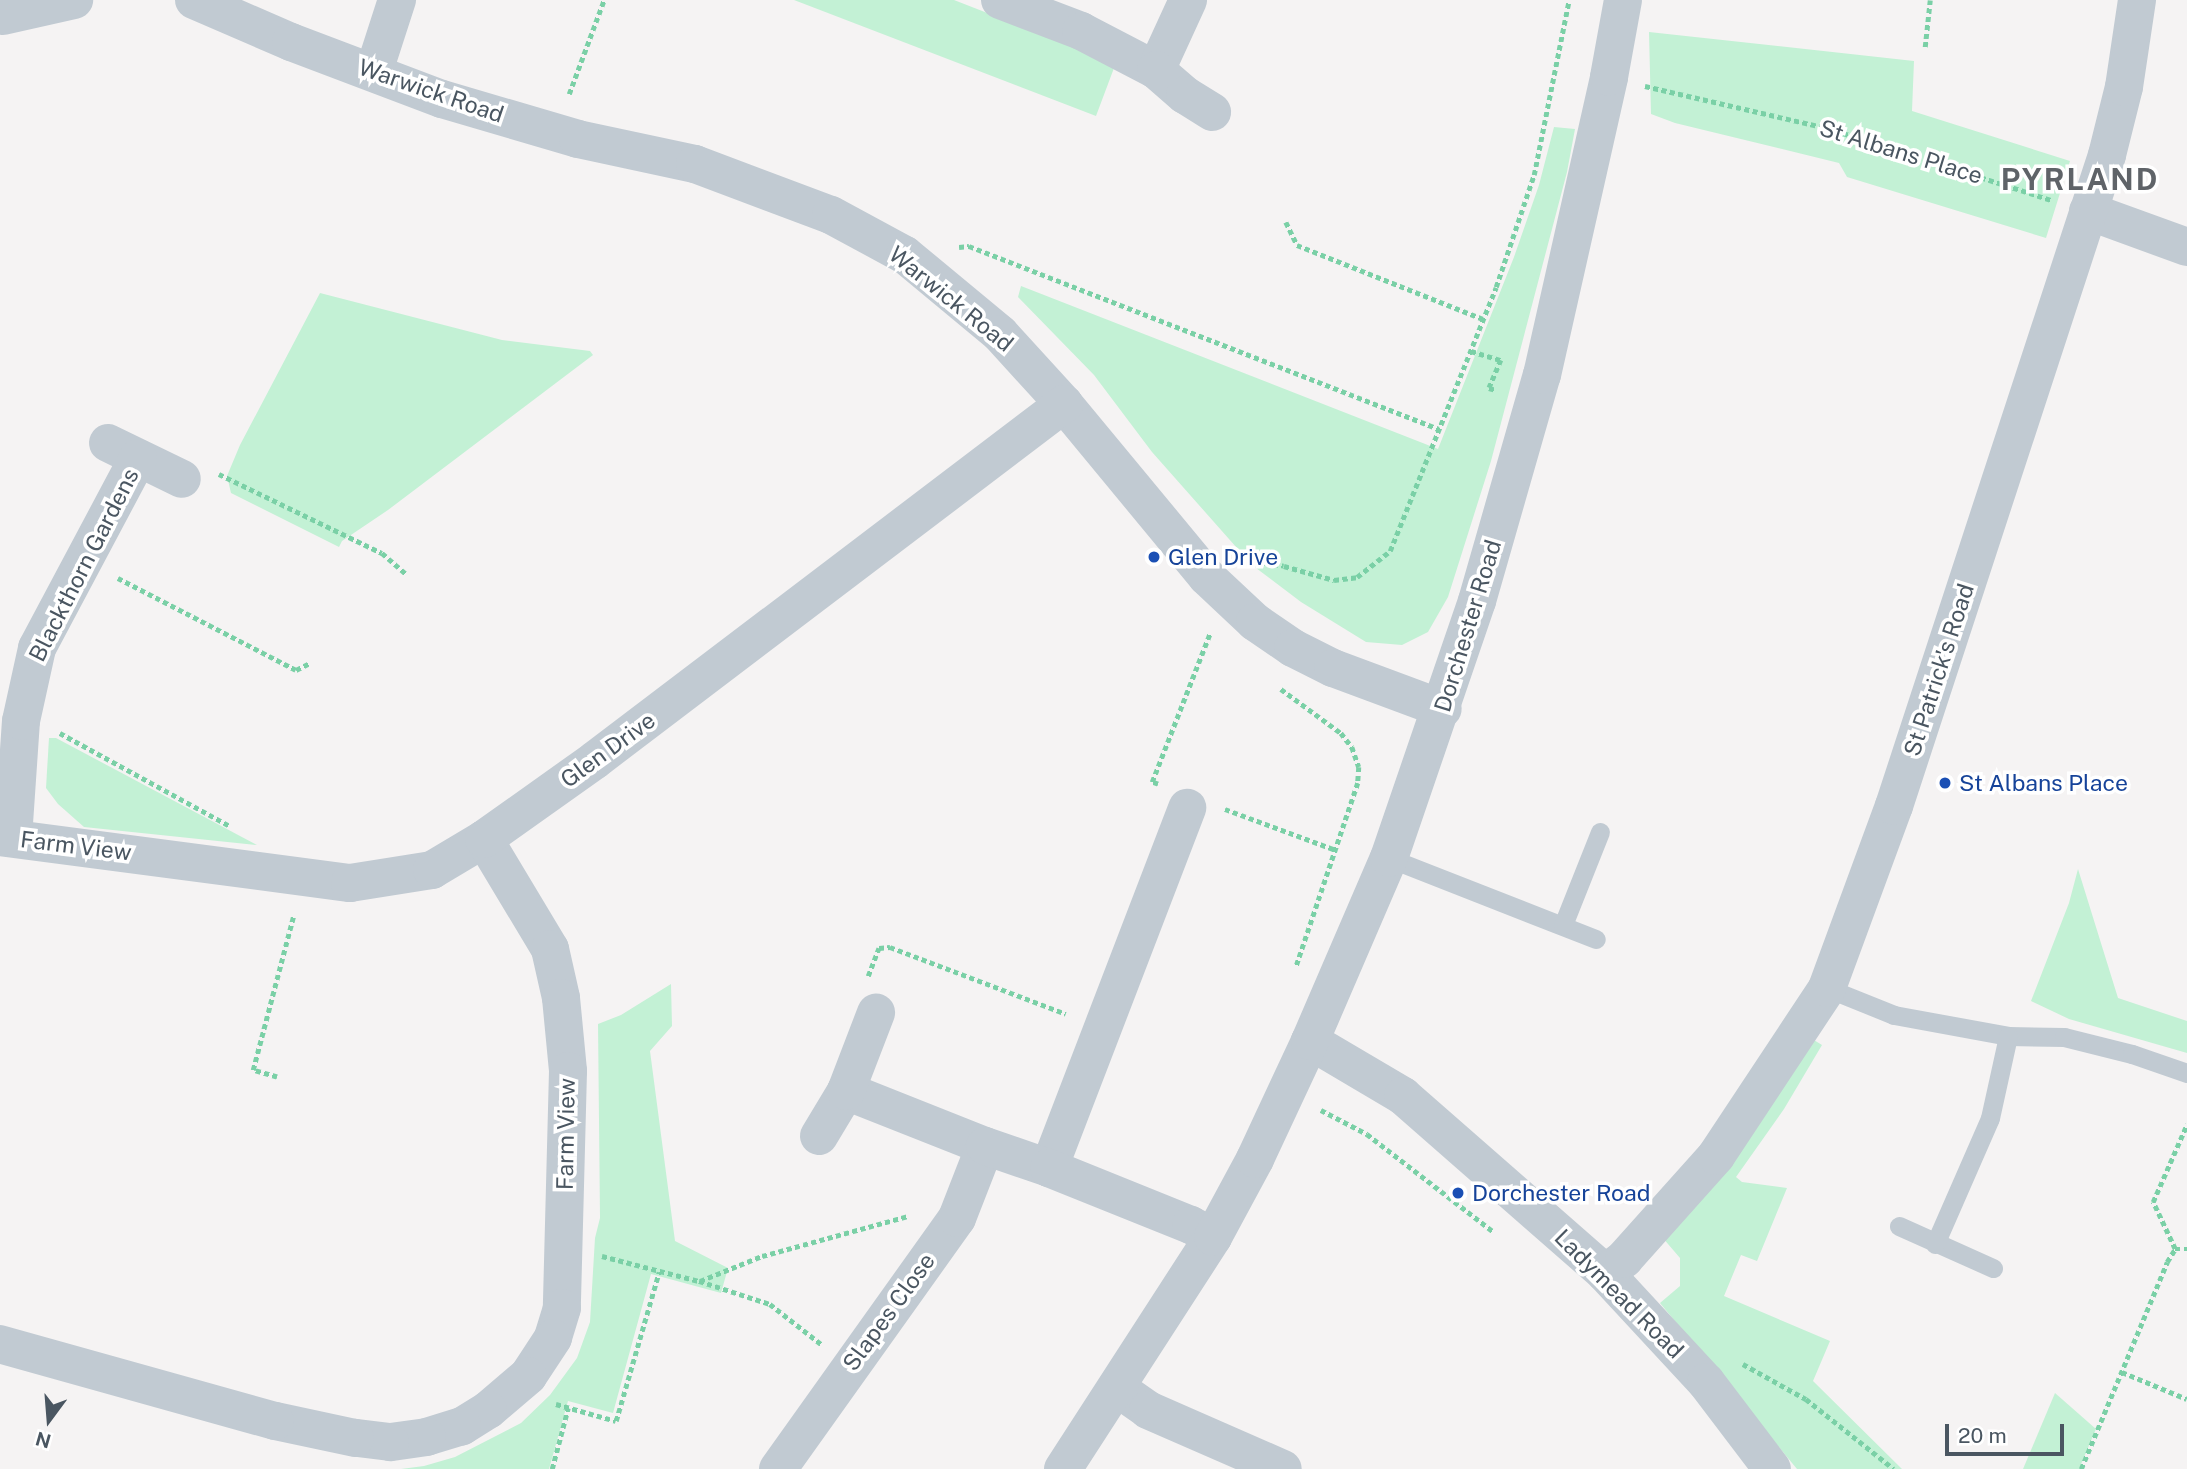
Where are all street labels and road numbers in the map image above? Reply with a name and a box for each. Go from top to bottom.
street label: Warwick Road [355,53,507,129]
street label: St Albans Place [1816,114,1986,190]
street label: Warwick Road [883,240,1019,358]
street label: Blackthorn Gardens [23,464,145,666]
street label: Dorchester Road [1429,537,1507,715]
street label: St Patrick's Road [1898,580,1980,760]
street label: Glen Drive [555,706,661,794]
street label: Farm View [18,825,134,867]
street label: Farm View [551,1077,581,1191]
street label: Ladymead Road [1549,1224,1689,1364]
street label: Slapes Close [837,1248,941,1376]

